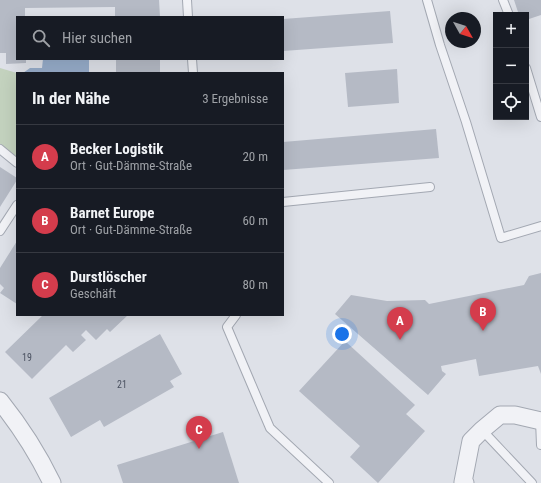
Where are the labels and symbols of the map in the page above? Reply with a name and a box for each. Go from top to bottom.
north arrow [445,12,481,48]
pin: B [470,298,496,331]
pin: A [387,307,413,340]
your location [332,324,352,344]
house number: 19 [22,352,32,363]
house number: 21 [117,379,127,390]
pin: C [186,416,212,449]

